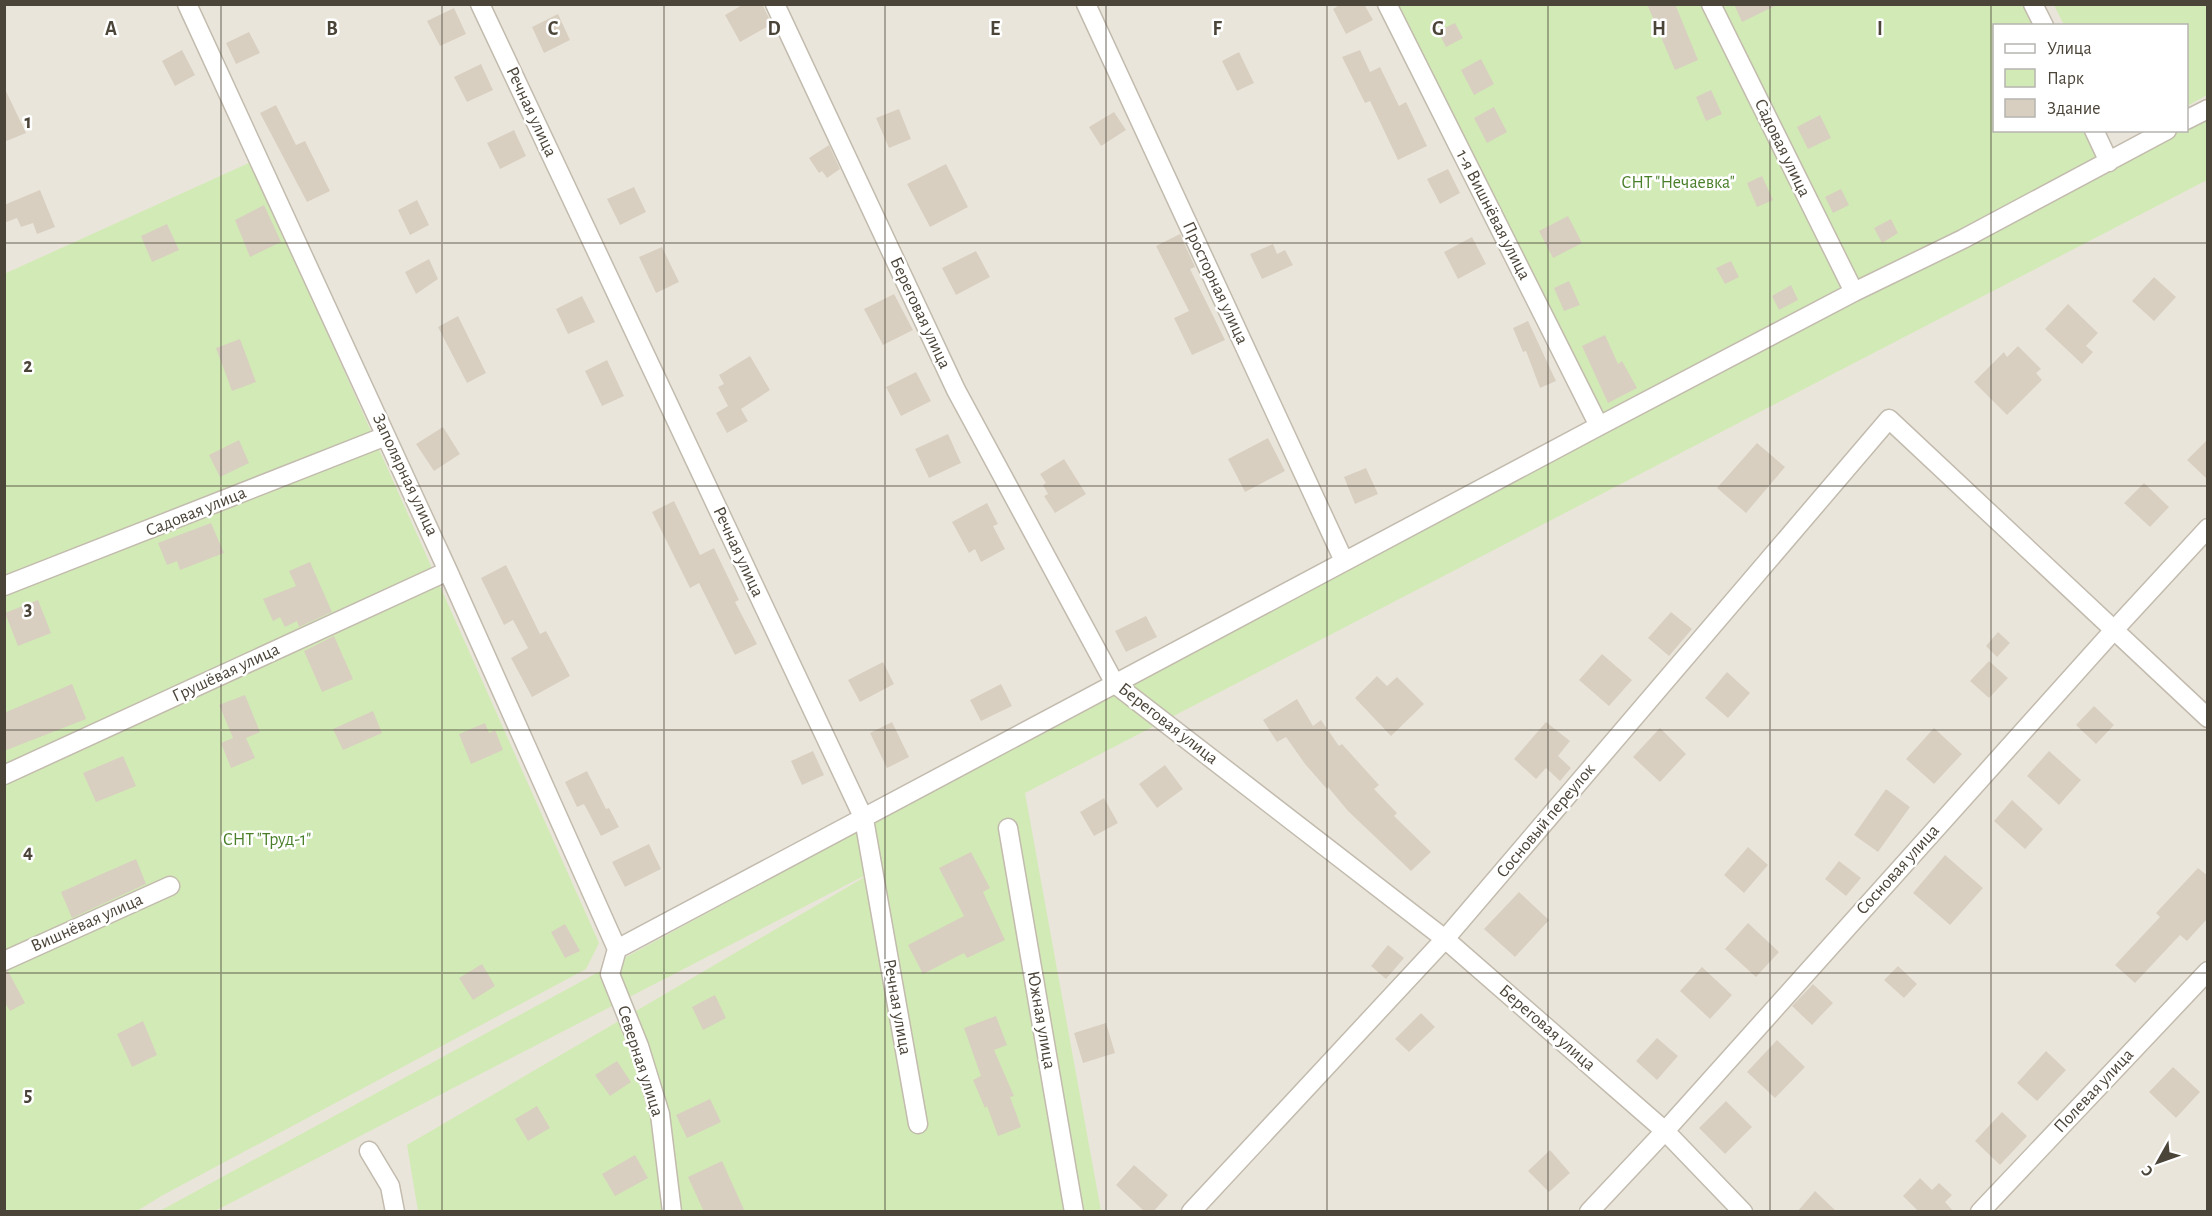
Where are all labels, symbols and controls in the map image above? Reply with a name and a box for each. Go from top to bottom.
text: A [105,19,117,39]
text: B [326,19,338,39]
text: C [548,19,559,39]
text: D [767,19,781,39]
text: E [990,19,1000,39]
text: F [1212,19,1222,39]
text: G [1432,19,1444,39]
text: H [1652,19,1666,39]
text: I [1877,19,1883,39]
legend [1993,24,2188,132]
text: Улица [2047,40,2092,58]
street label: Речная улица [502,64,560,160]
text: Парк [2047,70,2085,88]
street label: Садовая улица [1751,96,1813,200]
text: Здание [2047,100,2101,118]
text: 1 [24,112,32,132]
street label: 1-я Вишнёвая улица [1452,147,1534,283]
park label: СНТ "Нечаевка" [1621,174,1735,192]
street label: Просторная улица [1179,219,1251,347]
street label: Береговая улица [886,254,954,372]
text: 2 [23,356,33,376]
street label: Заполярная улица [369,411,441,539]
street label: Садовая улица [143,484,249,540]
street label: Речная улица [709,504,767,600]
text: 3 [24,599,32,619]
street label: Грушёвая улица [170,640,282,706]
street label: Береговая улица [1115,680,1221,768]
street label: Сосновый переулок [1493,760,1599,882]
street label: Сосновая улица [1853,821,1943,919]
park label: СНТ "Труд-1" [223,831,311,849]
text: 4 [23,842,33,862]
street label: Вишнёвая улица [28,890,146,956]
street label: Речная улица [880,958,914,1056]
street label: Южная улица [1024,970,1058,1070]
street label: Береговая улица [1495,982,1599,1074]
street label: Северная улица [614,1003,666,1119]
street label: Полевая улица [2051,1046,2137,1136]
text: 5 [24,1085,32,1105]
north arrow [2128,1132,2188,1192]
text: С [2138,1162,2156,1180]

